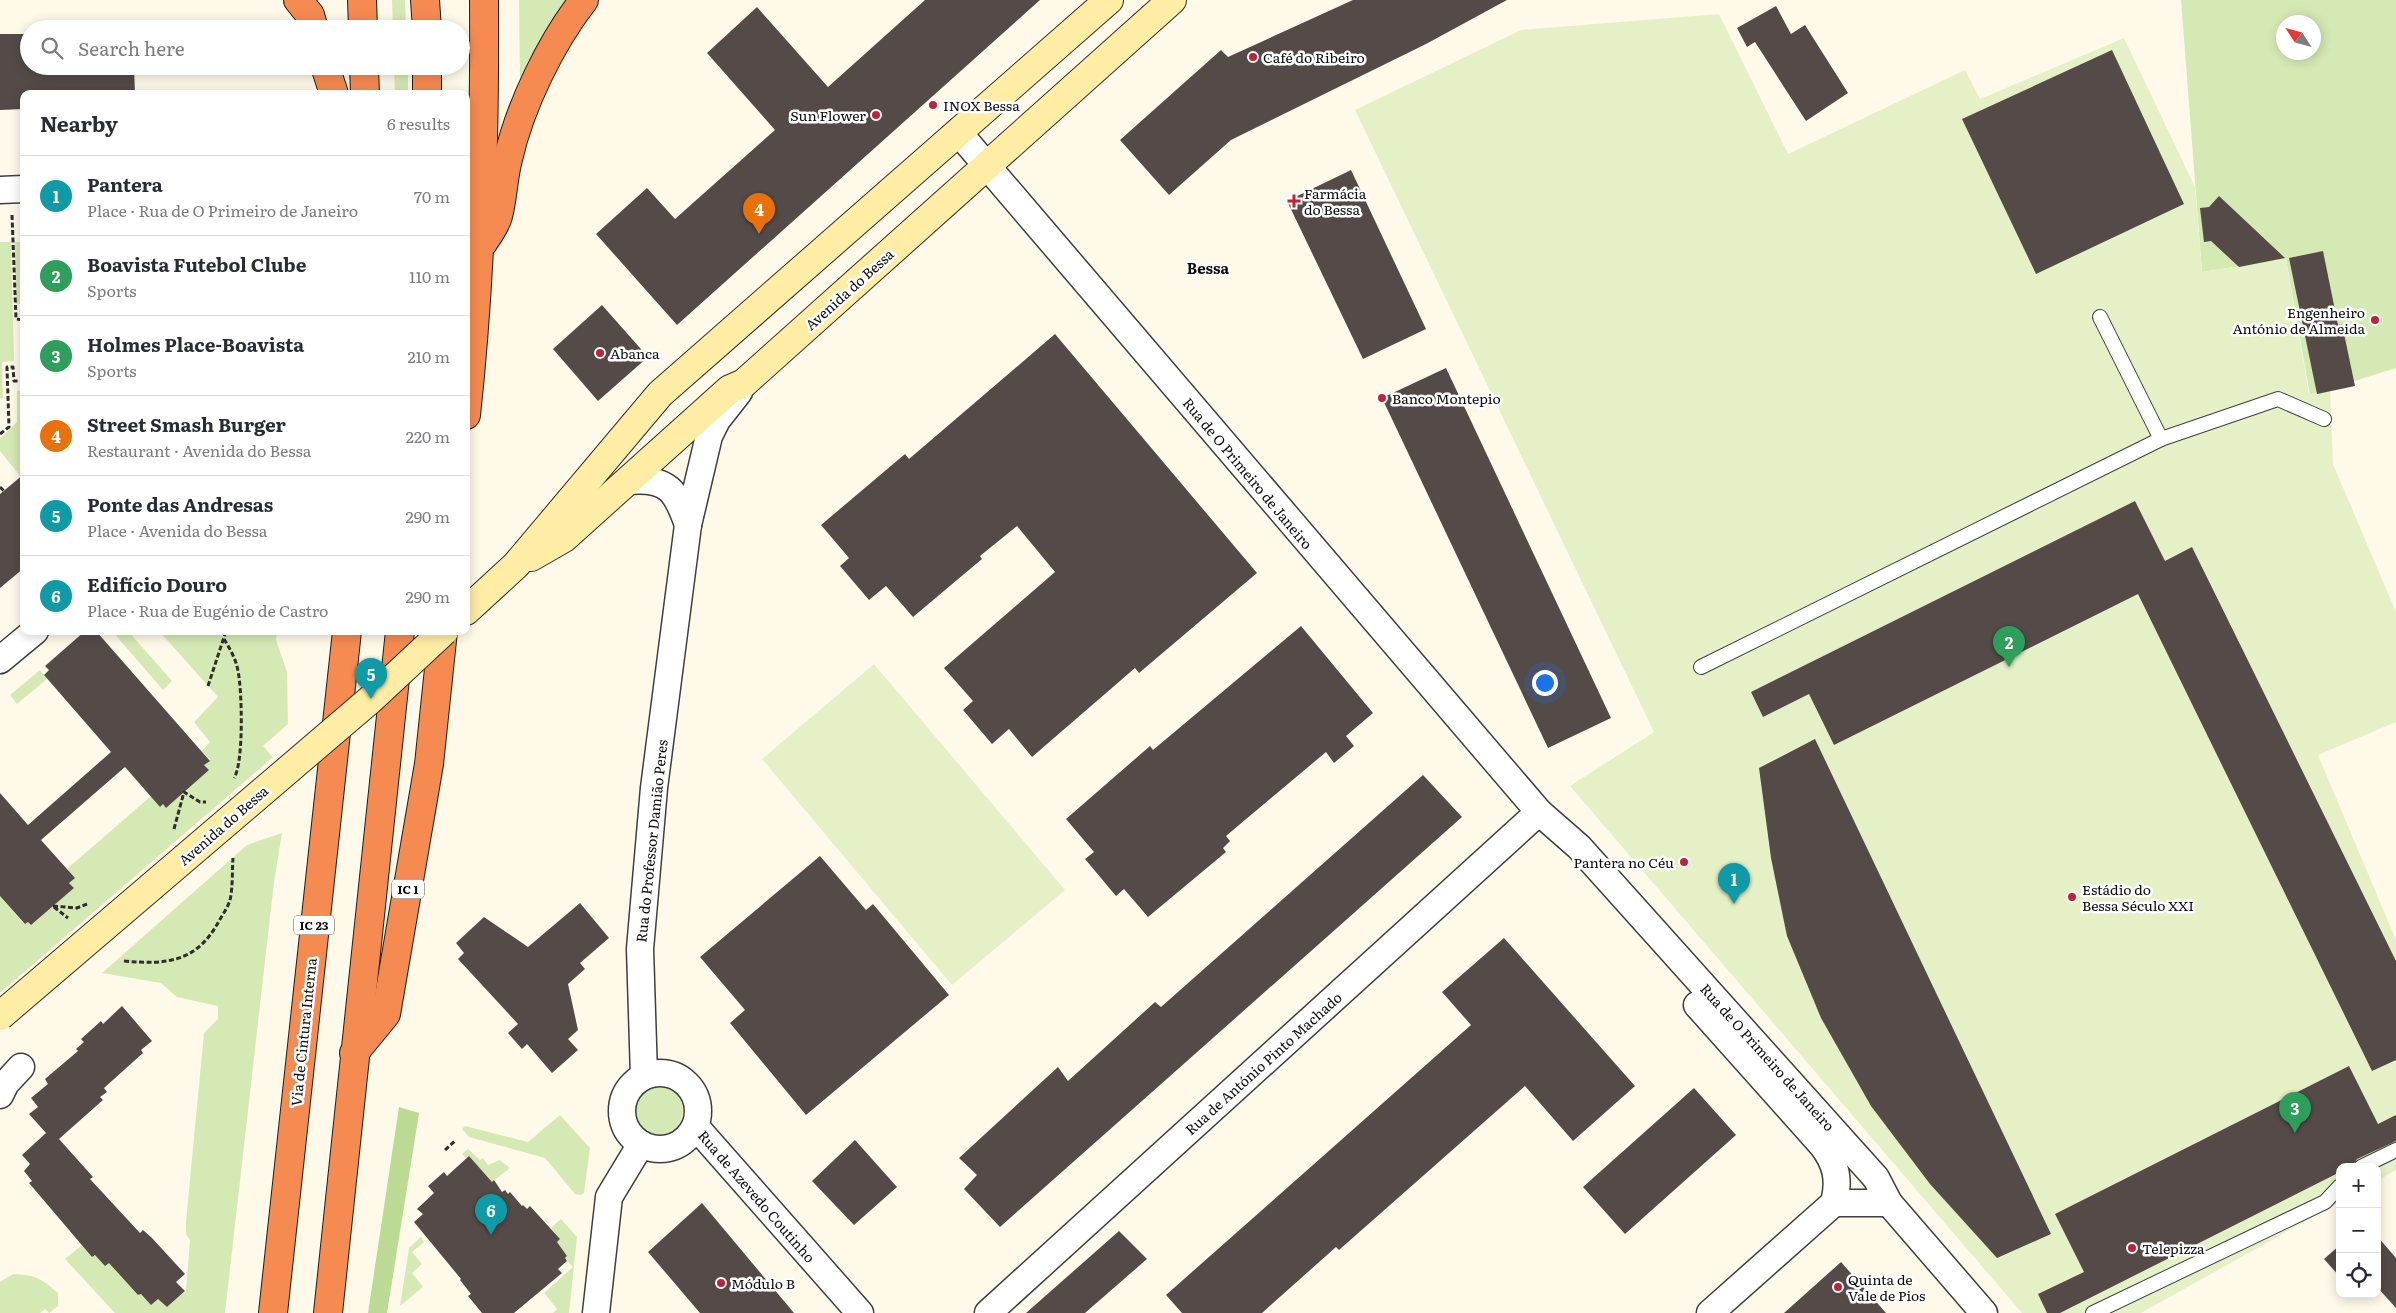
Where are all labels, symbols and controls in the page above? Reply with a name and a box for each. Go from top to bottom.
north arrow [2276,15,2321,60]
search box [20,20,470,75]
icon: search [38,34,66,62]
text: Search here [78,34,185,62]
place label: Café do Ribeiro [1263,47,1365,67]
marker: Café do Ribeiro [1247,51,1259,63]
place label: INOX Bessa [943,95,1020,115]
marker: INOX Bessa [927,99,939,111]
place label: Sun Flower [790,105,866,125]
text: Nearby [40,107,118,138]
marker: Sun Flower [870,109,882,121]
text: 6 results [387,111,450,135]
text: Pantera [87,170,163,198]
place label: Farmácia do Bessa [1304,183,1367,219]
text: 1 [53,184,59,208]
text: 70 m [414,184,450,208]
pin: 4 [743,193,775,234]
marker: Farmácia do Bessa [1288,195,1300,207]
text: Place · Rua de O Primeiro de Janeiro [87,198,358,222]
street label: Avenida do Bessa [800,244,898,334]
text: Boavista Futebol Clube [87,250,306,278]
district label: Bessa [1187,256,1230,279]
text: 2 [52,264,60,288]
text: 110 m [409,264,450,288]
text: Sports [87,278,137,302]
place label: Engenheiro António de Almeida [2233,302,2365,338]
marker: Engenheiro António de Almeida [2369,314,2381,326]
text: Holmes Place-Boavista [87,330,304,358]
place label: Abanca [610,343,660,363]
text: 3 [52,344,60,368]
text: 210 m [407,344,450,368]
marker: Abanca [594,347,606,359]
text: Sports [87,358,137,382]
place label: Banco Montepio [1392,388,1501,408]
marker: Banco Montepio [1376,392,1388,404]
street label: Rua de O Primeiro de Janeiro [1179,393,1317,553]
text: Street Smash Burger [87,410,286,438]
text: 4 [51,424,61,448]
text: 220 m [406,424,450,448]
text: Restaurant · Avenida do Bessa [87,438,311,462]
text: Ponte das Andresas [87,490,273,518]
text: 5 [52,504,60,528]
text: 290 m [406,504,450,528]
text: Place · Avenida do Bessa [87,518,267,542]
text: Edifício Douro [87,570,227,598]
text: 6 [51,584,61,608]
text: 290 m [406,584,450,608]
text: Place · Rua de Eugénio de Castro [87,598,328,622]
pin: 2 [1993,626,2025,667]
pin: 5 [355,658,387,699]
your location [1532,670,1558,696]
street label: Rua do Professor Damião Peres [630,739,672,943]
street label: Avenida do Bessa [174,780,272,870]
place label: Pantera no Céu [1574,852,1674,872]
marker: Pantera no Céu [1678,856,1690,868]
pin: 1 [1718,863,1750,904]
place label: Estádio do Bessa Século XXI [2082,879,2194,915]
road number: IC 1 [392,880,424,899]
marker: Estádio do Bessa Século XXI [2066,891,2078,903]
road number: IC 23 [294,916,334,934]
street label: Via de Cintura Interna [285,956,321,1107]
street label: Rua de O Primeiro de Janeiro [1696,979,1840,1135]
street label: Rua de António Pinto Machado [1180,987,1346,1139]
pin: 3 [2279,1092,2311,1133]
street label: Rua de Azevedo Coutinho [694,1126,820,1266]
map controls [2336,1163,2381,1298]
button: + [2336,1163,2381,1208]
pin: 6 [475,1194,507,1235]
button: − [2336,1208,2381,1253]
place label: Telepizza [2142,1238,2205,1258]
marker: Telepizza [2126,1242,2138,1254]
button: locate [2336,1253,2381,1298]
place label: Quinta de Vale de Pios [1848,1269,1925,1305]
place label: Módulo B [731,1273,795,1293]
marker: Módulo B [715,1277,727,1289]
marker: Quinta de Vale de Pios [1832,1281,1844,1293]

